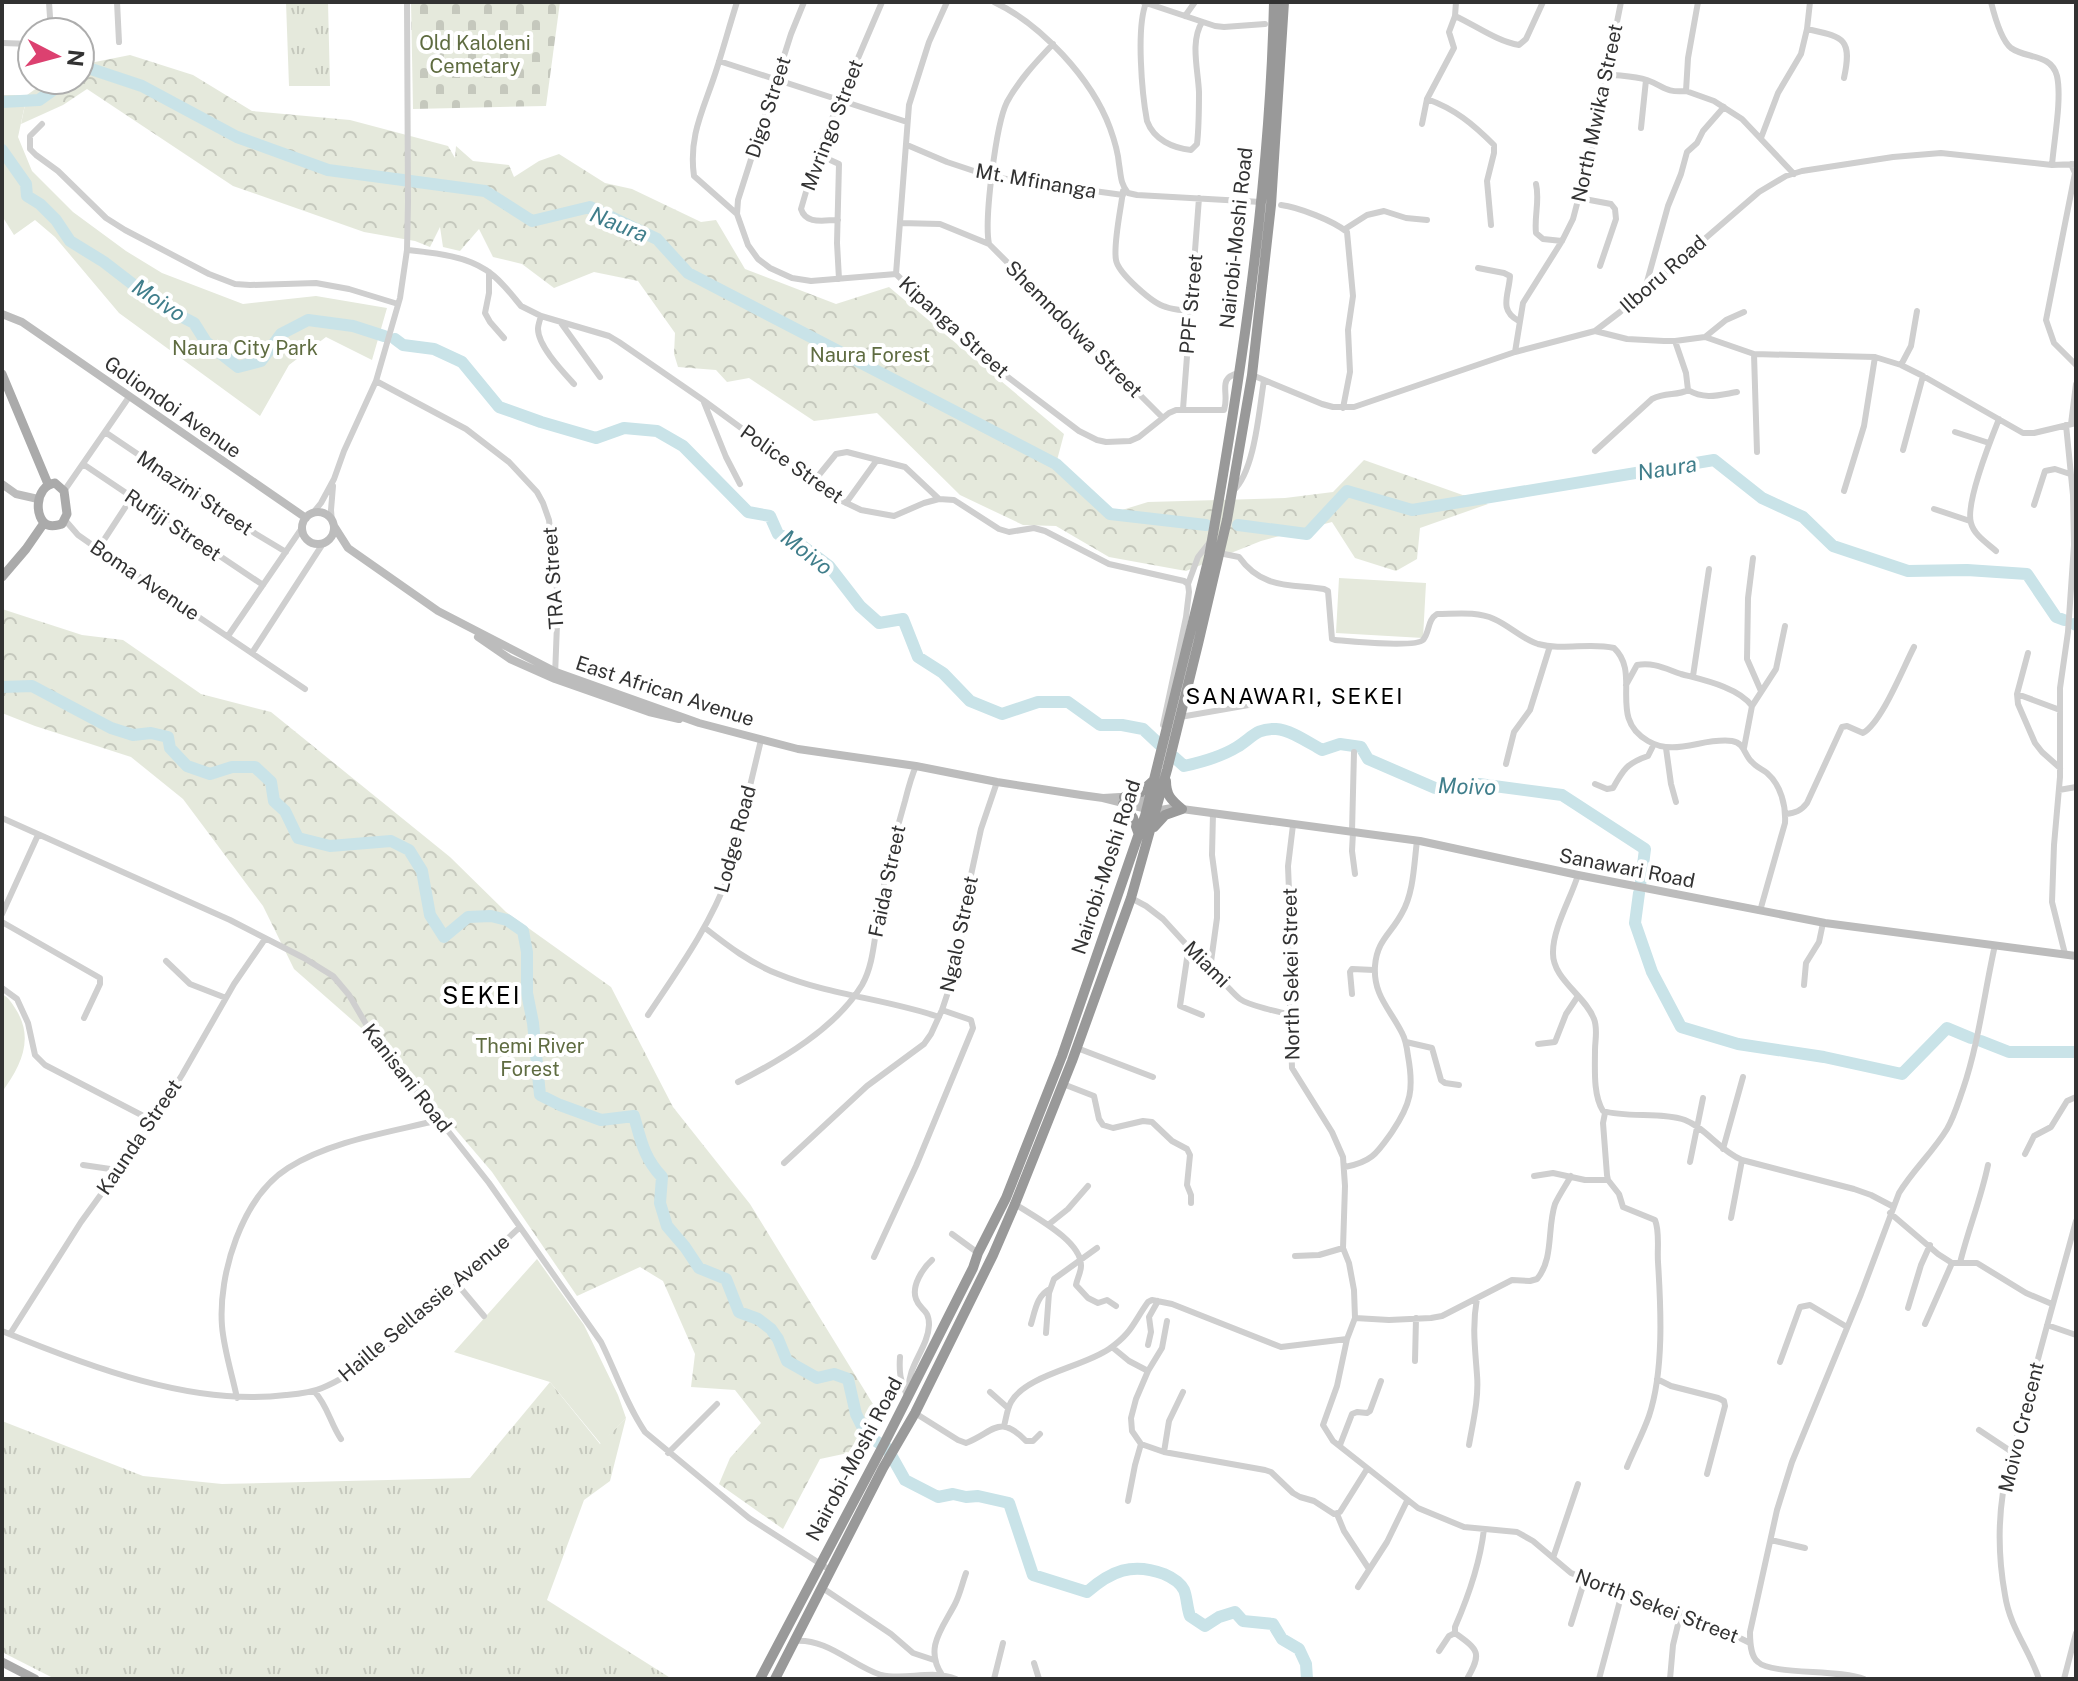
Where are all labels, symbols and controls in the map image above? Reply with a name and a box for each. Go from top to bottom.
north arrow [16,16,96,96]
street label: North Mwika Street [1566,22,1628,204]
park label: Old Kaloleni Cemetary [419,31,531,78]
text: N [62,48,90,68]
street label: Digo Street [740,53,796,161]
street label: Mvringo Street [796,56,868,194]
street label: Nairobi-Moshi Road [1215,146,1257,330]
street label: Mt. Mfinanga [974,159,1098,203]
water label: Naura [586,201,652,247]
street label: Ilboru Road [1615,230,1711,318]
street label: PPF Street [1175,253,1207,355]
street label: Shemndolwa Street [1001,256,1147,402]
street label: Kipanga Street [894,271,1014,383]
water label: Moivo [127,273,191,327]
park label: Naura City Park [172,336,318,360]
park label: Naura Forest [810,343,930,367]
street label: Goliondoi Avenue [100,351,246,463]
street label: Police Street [736,420,848,508]
street label: Mnazini Street [132,445,258,541]
water label: Naura [1635,450,1699,486]
street label: Rufiji Street [120,484,226,566]
water label: Moivo [776,524,838,580]
street label: TRA Street [537,526,569,630]
street label: Boma Avenue [86,535,204,625]
street label: East African Avenue [573,651,757,731]
district label: SANAWARI, SEKEI [1186,683,1404,709]
water label: Moivo [1437,772,1497,800]
street label: Nairobi-Moshi Road [1066,777,1146,957]
street label: Lodge Road [709,783,761,895]
street label: Faida Street [863,823,911,939]
street label: Sanawari Road [1557,843,1697,893]
street label: Ngalo Street [935,874,983,994]
street label: North Sekei Street [1277,887,1305,1061]
street label: Miami [1179,936,1235,992]
district label: SEKEI [442,981,522,1009]
street label: Kanisani Road [357,1019,457,1137]
park label: Themi River Forest [475,1034,585,1081]
street label: Kaunda Street [92,1075,186,1199]
street label: Haille Sellassie Avenue [334,1229,514,1387]
street label: Moivo Crecent [1993,1359,2049,1495]
street label: Nairobi-Moshi Road [801,1373,907,1545]
street label: North Sekei Street [1572,1564,1742,1648]

